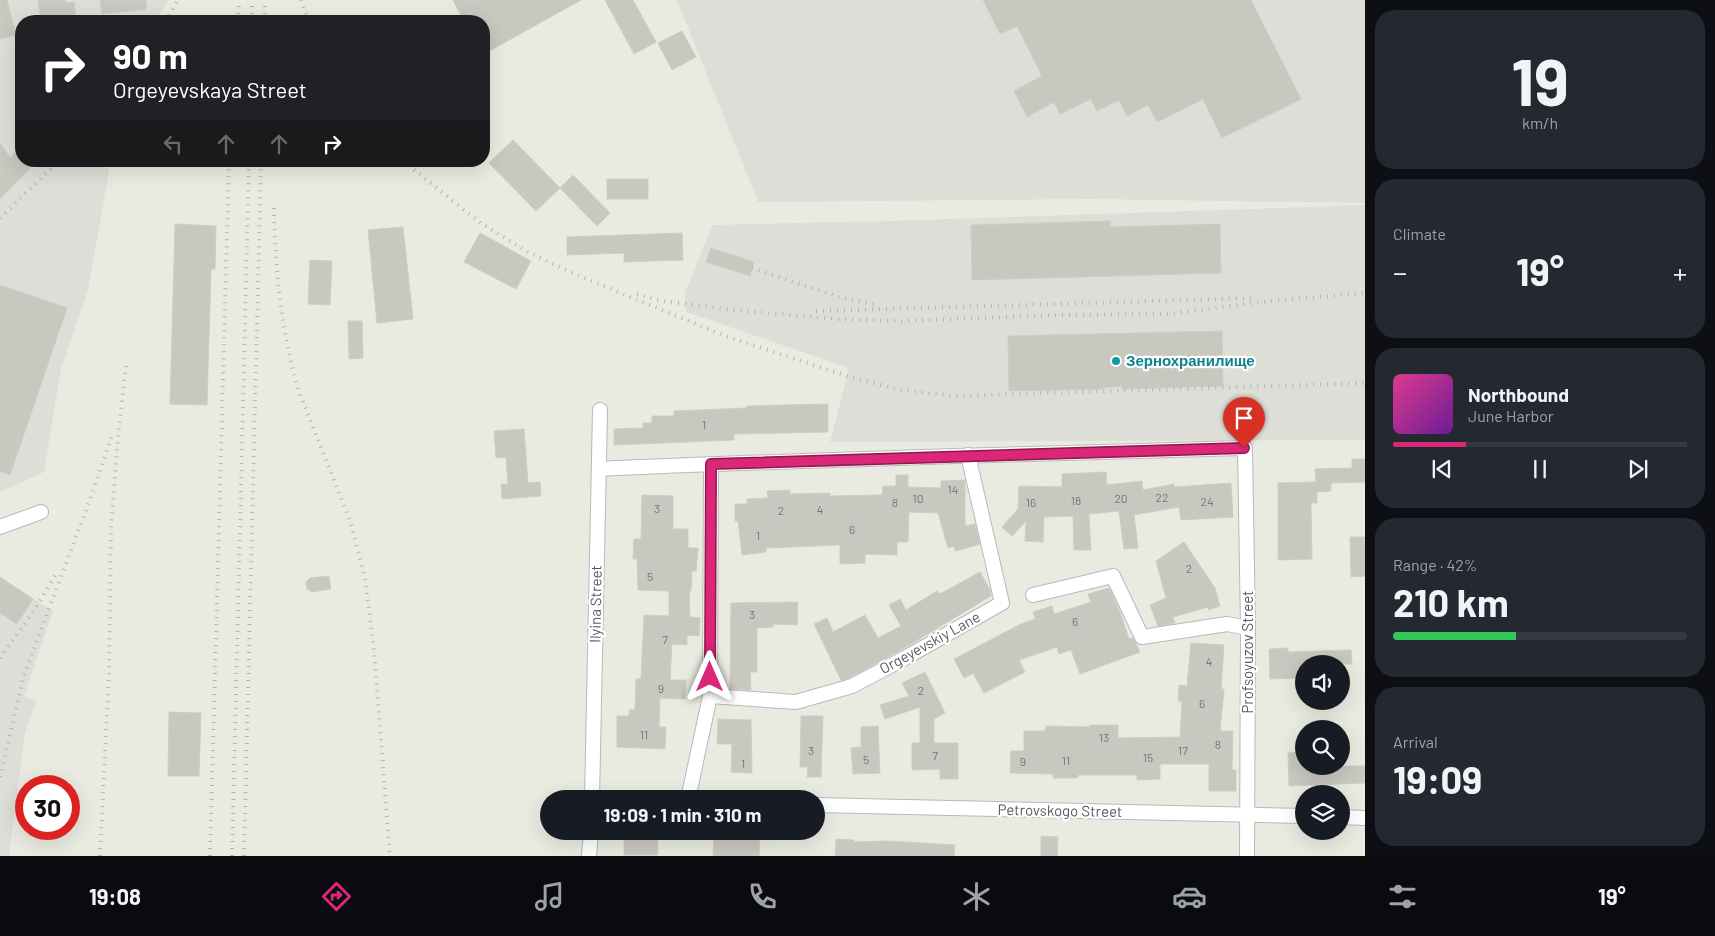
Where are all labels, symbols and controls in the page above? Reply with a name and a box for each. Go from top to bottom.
text: 90 m [113,34,188,76]
icon: right [30,35,95,100]
text: 19 [1511,41,1569,119]
text: Orgeyevskaya Street [113,76,307,102]
text: km/h [1522,113,1558,132]
icon: left [159,130,187,158]
icon: ahead [212,130,240,158]
icon: ahead [265,130,293,158]
icon: right [318,130,346,158]
text: Climate [1393,224,1446,243]
text: 19° [1516,248,1564,294]
text: − [1393,255,1407,289]
text: + [1673,255,1687,289]
place label: Зернохранилище [1126,351,1255,369]
marker: Зернохранилище [1110,355,1122,367]
text: Northbound [1468,383,1569,406]
pin [1223,397,1265,448]
icon: arrive [1230,404,1258,432]
text: June Harbor [1468,406,1554,425]
house number: 1 [702,417,706,431]
icon: previous [1428,455,1456,483]
icon: pause [1526,455,1554,483]
icon: next [1624,455,1652,483]
house number: 14 [948,482,958,496]
house number: 22 [1156,490,1168,504]
house number: 10 [913,491,923,505]
house number: 20 [1114,491,1128,505]
house number: 18 [1071,493,1081,507]
house number: 24 [1200,494,1214,508]
house number: 8 [892,495,898,509]
house number: 16 [1026,495,1036,509]
house number: 3 [654,501,660,515]
house number: 4 [817,502,823,516]
house number: 2 [778,503,784,517]
house number: 6 [849,522,855,536]
house number: 1 [756,528,760,542]
text: Range · 42% [1393,555,1477,574]
house number: 2 [1186,561,1192,575]
street label: Ilyina Street [585,565,605,643]
house number: 5 [647,569,653,583]
text: 210 km [1393,579,1509,625]
street label: Profsoyuzov Street [1238,590,1256,714]
house number: 3 [749,607,755,621]
street label: Orgeyevskiy Lane [876,607,983,677]
house number: 6 [1072,614,1078,628]
house number: 7 [662,632,668,646]
position arrow [683,650,735,702]
house number: 4 [1206,654,1212,668]
map controls [1295,655,1350,840]
button: sound [1295,655,1350,710]
house number: 9 [658,681,664,695]
house number: 2 [918,683,924,697]
house number: 6 [1199,696,1205,710]
button: search [1295,720,1350,775]
house number: 11 [640,727,648,741]
house number: 13 [1099,730,1109,744]
text: Arrival [1393,732,1438,751]
house number: 8 [1215,737,1221,751]
house number: 3 [808,743,814,757]
house number: 17 [1178,743,1188,757]
house number: 7 [932,748,938,762]
house number: 15 [1143,750,1153,764]
house number: 5 [863,752,869,766]
house number: 11 [1062,753,1070,767]
house number: 9 [1020,754,1026,768]
house number: 1 [741,756,745,770]
text: 19:09 [1393,756,1482,802]
speed limit sign: 30 [15,775,80,840]
button: layers [1295,785,1350,840]
street label: Petrovskogo Street [998,800,1122,820]
text: 19:09 · 1 min · 310 m [604,803,761,826]
icon: directions [319,879,354,914]
icon: music [532,879,567,914]
icon: phone [745,879,780,914]
icon: climate [959,879,994,914]
icon: car [1172,879,1207,914]
icon: filters [1385,879,1420,914]
text: 19:08 [89,883,141,909]
text: 19° [1598,883,1626,909]

